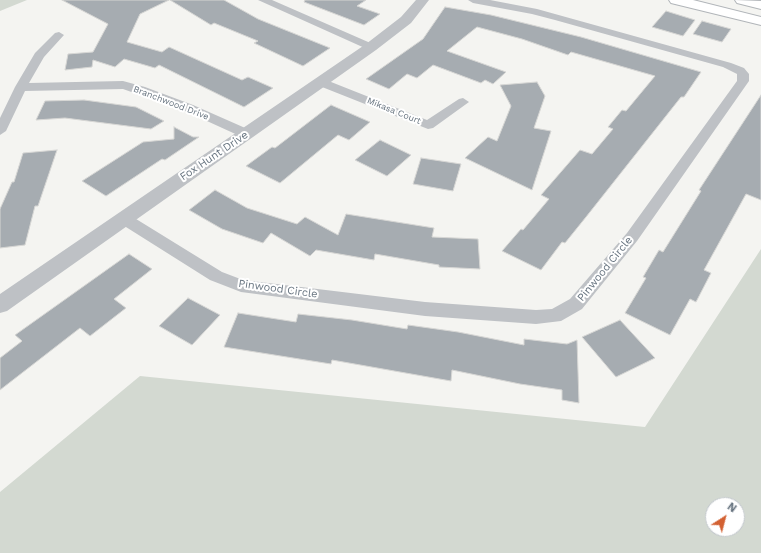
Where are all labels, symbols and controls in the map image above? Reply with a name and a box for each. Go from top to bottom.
street label: Branchwood Drive [132,84,210,122]
street label: Mikasa Court [365,95,423,127]
street label: Fox Hunt Drive [177,128,251,184]
street label: Pinwood Circle [575,234,635,304]
street label: Pinwood Circle [238,277,318,301]
north arrow [705,497,745,537]
text: N [725,500,739,515]

